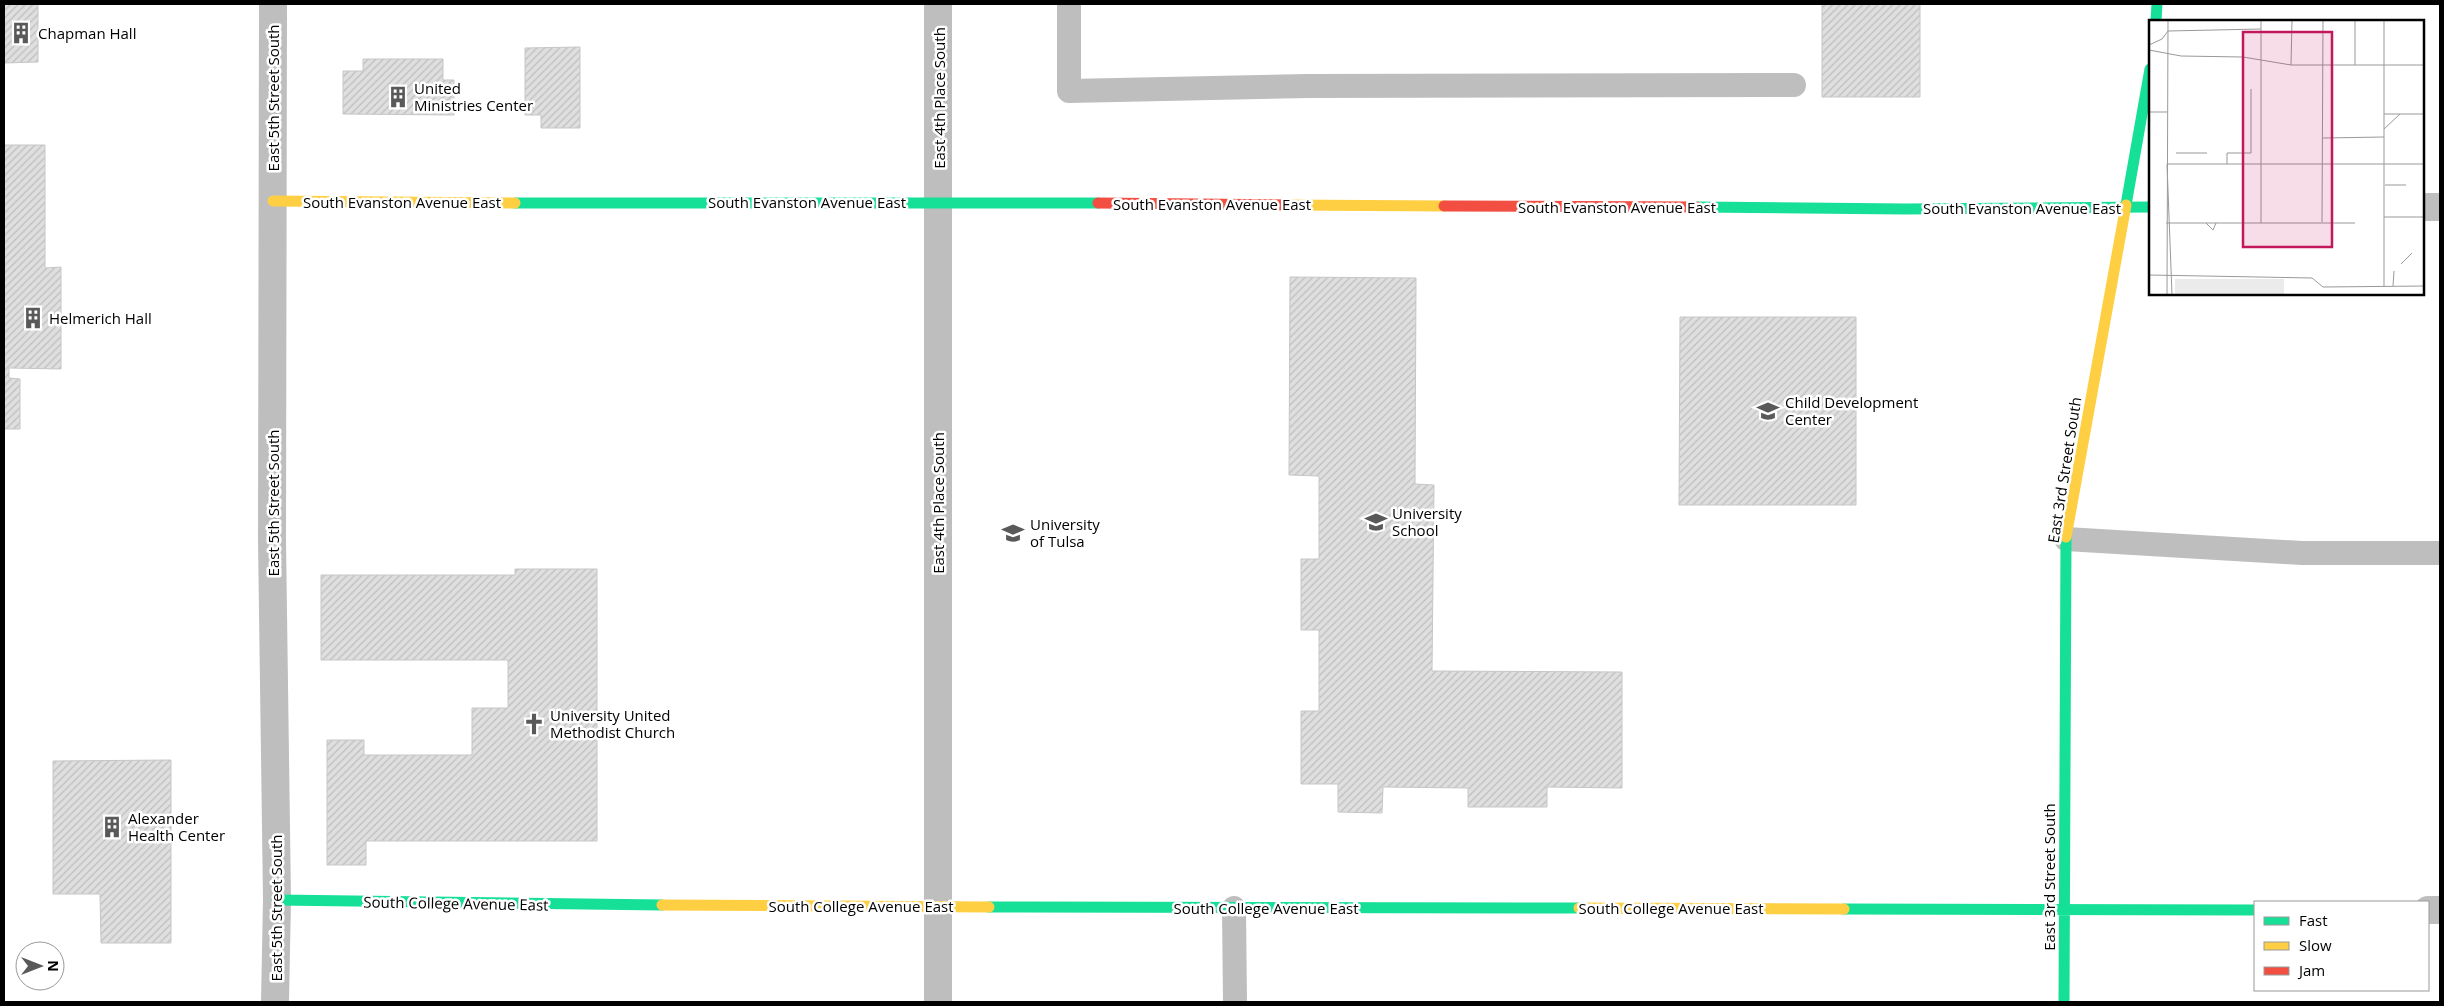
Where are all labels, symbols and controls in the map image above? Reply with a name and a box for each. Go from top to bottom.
building icon: Chapman Hall [8,20,34,46]
inset map [2149,20,2424,295]
place label: Chapman Hall [38,23,136,43]
street label: East 5th Street South [263,25,283,171]
street label: East 4th Place South [929,27,949,169]
place label: United Ministries Center [414,78,533,115]
building icon: United Ministries Center [385,84,411,110]
street label: South Evanston Avenue East [303,192,501,212]
street label: South Evanston Avenue East [708,192,906,212]
street label: South Evanston Avenue East [1113,194,1311,214]
street label: South Evanston Avenue East [1518,197,1716,217]
street label: South Evanston Avenue East [1923,198,2121,218]
building icon: Helmerich Hall [20,305,46,331]
place label: Helmerich Hall [49,308,152,328]
place label: Child Development Center [1785,392,1918,429]
street label: East 3rd Street South [2043,396,2085,544]
school or university icon: Child Development Center [1755,398,1781,424]
street label: East 5th Street South [263,430,283,576]
street label: East 4th Place South [928,432,948,574]
place label: University School [1392,503,1462,540]
school or university icon: University School [1363,509,1389,535]
place label: University of Tulsa [1030,514,1100,551]
school or university icon: University of Tulsa [1000,520,1026,546]
place label: University United Methodist Church [550,705,675,742]
church icon: University United Methodist Church [521,711,547,737]
street label: East 3rd Street South [2039,803,2059,951]
place label: Alexander Health Center [128,808,225,845]
building icon: Alexander Health Center [99,814,125,840]
street label: East 5th Street South [266,835,286,981]
street label: South College Avenue East [363,891,549,915]
street label: South College Avenue East [768,896,954,916]
street label: South College Avenue East [1173,898,1359,918]
street label: South College Avenue East [1578,898,1764,918]
legend [2254,901,2429,991]
text: Fast [2299,910,2328,930]
text: Slow [2299,935,2332,955]
north arrow [15,941,65,991]
text: N [44,960,63,972]
text: Jam [2297,960,2325,980]

